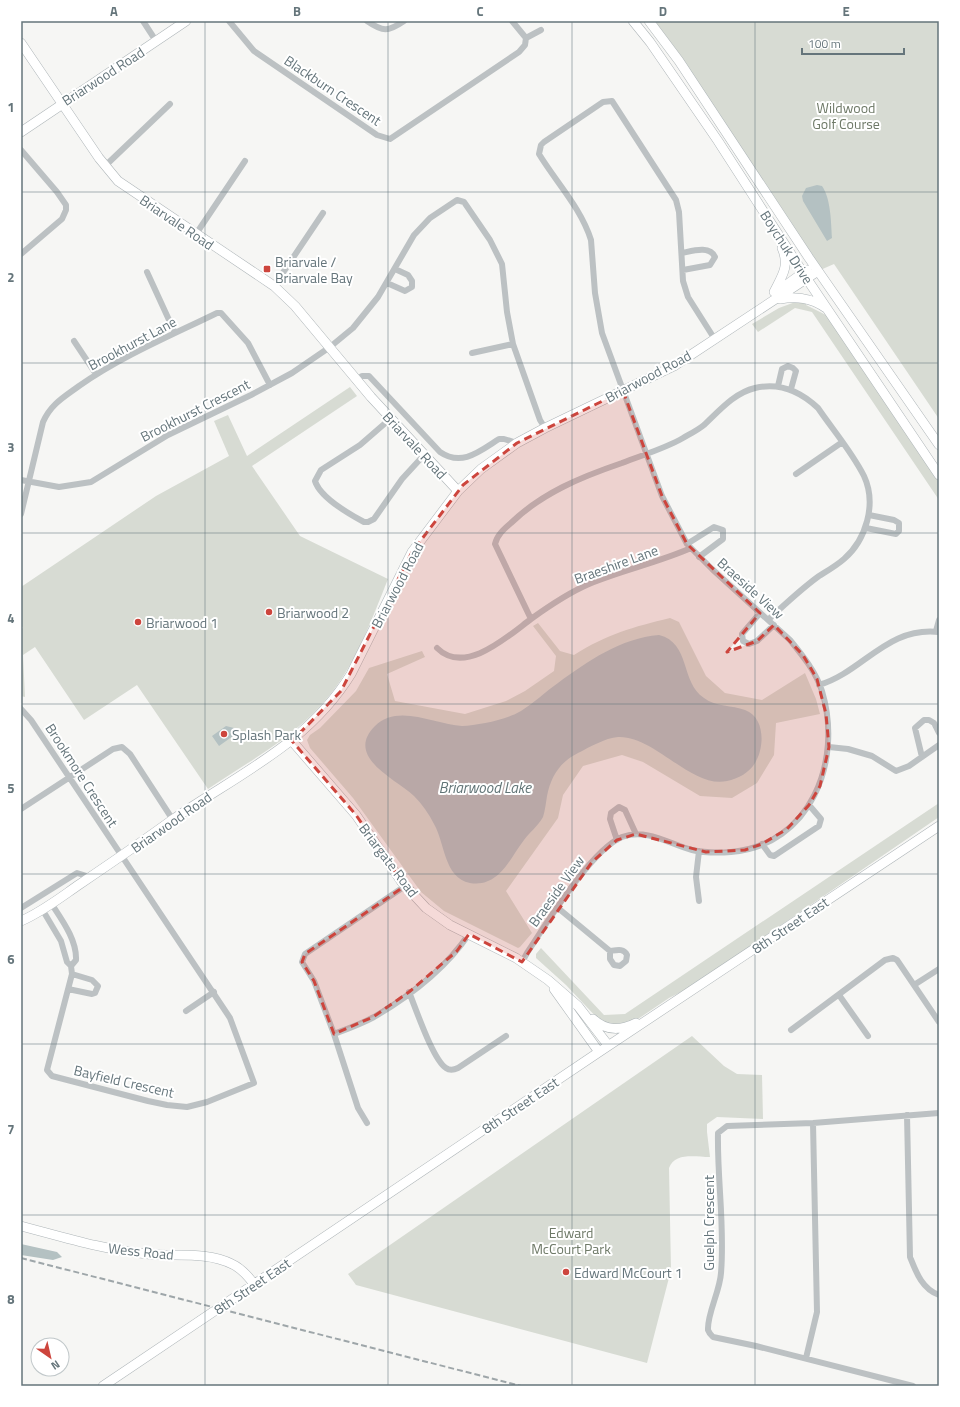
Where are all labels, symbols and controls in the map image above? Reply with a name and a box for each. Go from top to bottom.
text: A [110,1,118,21]
text: B [293,1,301,21]
text: C [476,1,484,21]
text: D [659,1,667,21]
text: E [842,1,850,21]
scale bar [802,30,904,56]
text: 100 m [808,34,841,53]
street label: Briarwood Road [58,41,148,111]
street label: Blackburn Crescent [280,50,386,130]
text: 1 [7,97,15,117]
park label: Wildwood Golf Course [812,97,880,134]
street label: Briarvale Road [136,189,218,255]
street label: Boychuk Drive [755,206,819,288]
place label: Briarvale / Briarvale Bay [275,251,353,288]
marker: Briarvale / Briarvale Bay [262,264,272,274]
text: 2 [7,267,15,287]
street label: Brookhurst Lane [84,311,180,375]
street label: Briarwood Road [601,345,695,407]
street label: Brookhurst Crescent [137,373,253,447]
street label: Briarvale Road [378,406,452,484]
text: 3 [7,437,15,457]
street label: Briarwood Road [366,538,428,632]
street label: Braeshire Lane [571,539,661,589]
street label: Braeside View [713,552,789,624]
place label: Briarwood 2 [277,602,349,623]
marker: Briarwood 2 [264,607,274,617]
text: 4 [7,608,15,628]
place label: Briarwood 1 [146,612,218,633]
marker: Briarwood 1 [133,617,143,627]
street label: Brookmore Crescent [40,719,124,831]
place label: Splash Park [232,724,301,745]
marker: Splash Park [219,729,229,739]
water label: Briarwood Lake [439,776,532,799]
text: 5 [7,778,15,798]
street label: Briarwood Road [126,786,216,858]
street label: Briargate Road [354,819,424,901]
street label: Braeside View [523,851,589,931]
street label: 8th Street East [747,891,833,959]
text: 6 [7,949,15,969]
street label: Bayfield Crescent [72,1059,176,1103]
street label: 8th Street East [477,1071,563,1139]
text: 7 [7,1119,15,1139]
street label: Guelph Crescent [698,1175,719,1271]
park label: Edward McCourt Park [531,1222,611,1259]
street label: Wess Road [107,1237,175,1265]
street label: 8th Street East [209,1252,295,1320]
place label: Edward McCourt 1 [574,1262,683,1283]
marker: Edward McCourt 1 [561,1267,571,1277]
text: 8 [7,1289,15,1309]
north arrow [30,1337,70,1377]
text: N [48,1357,63,1374]

